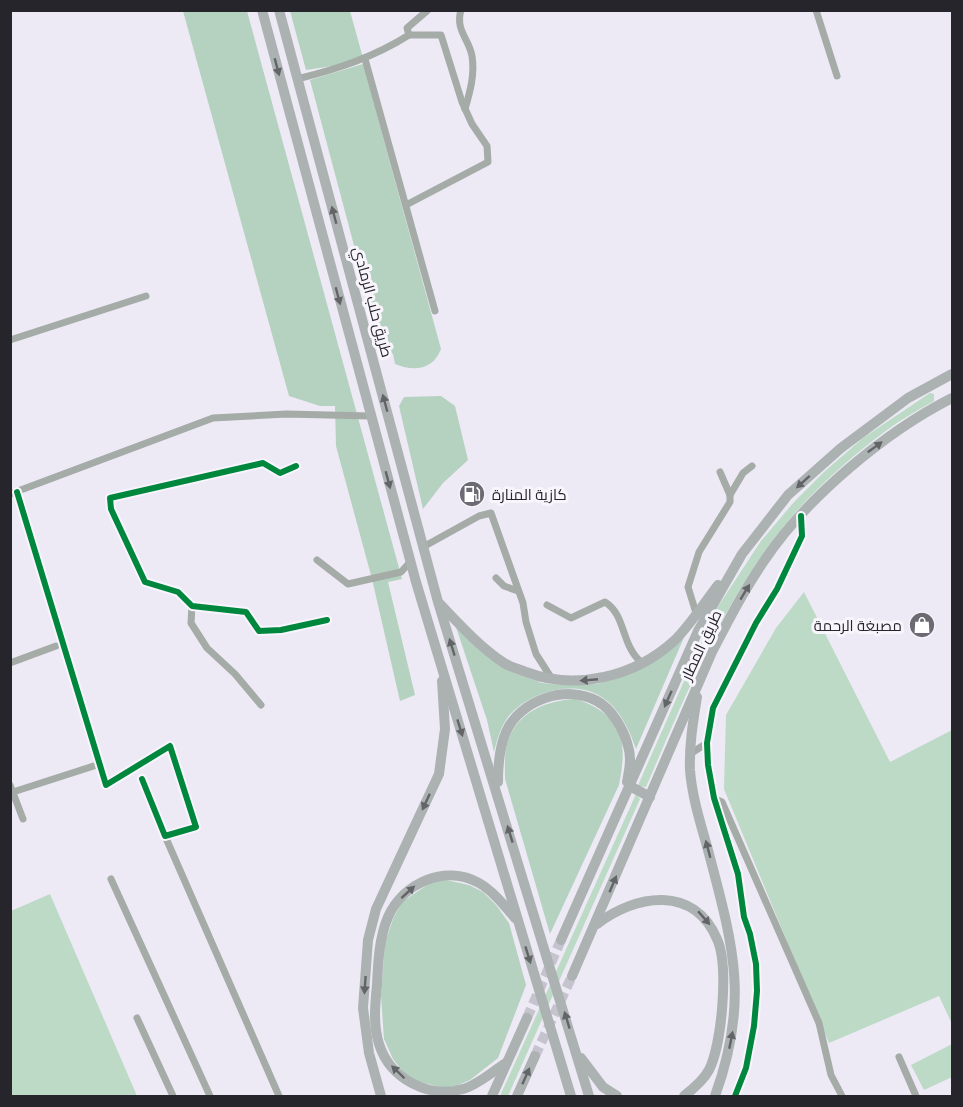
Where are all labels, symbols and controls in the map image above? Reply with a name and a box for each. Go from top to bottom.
one-way arrow [273,58,282,76]
one-way arrow [329,206,339,224]
street label: طريق حلب الرمادي [346,244,399,360]
one-way arrow [334,287,344,305]
one-way arrow [380,394,389,412]
one-way arrow [867,442,882,454]
one-way arrow [384,472,393,490]
one-way arrow [796,475,811,489]
fuel station icon: كازية المنارة [457,479,487,509]
place label: كازية المنارة [492,483,567,506]
one-way arrow [740,584,751,600]
street label: طريق المطار [674,606,727,685]
shop icon: مصبغة الرحمة [907,610,937,640]
place label: مصبغة الرحمة [814,614,902,637]
one-way arrow [447,638,456,656]
one-way arrow [579,675,598,685]
one-way arrow [663,690,672,708]
one-way arrow [456,719,465,737]
one-way arrow [421,793,431,811]
one-way arrow [505,825,514,843]
one-way arrow [702,840,712,858]
one-way arrow [608,874,618,892]
one-way arrow [400,886,415,899]
one-way arrow [697,910,710,925]
one-way arrow [524,946,533,964]
one-way arrow [360,975,369,994]
one-way arrow [562,1011,571,1029]
one-way arrow [727,1031,736,1050]
one-way arrow [390,1065,405,1079]
one-way arrow [522,1068,531,1085]

